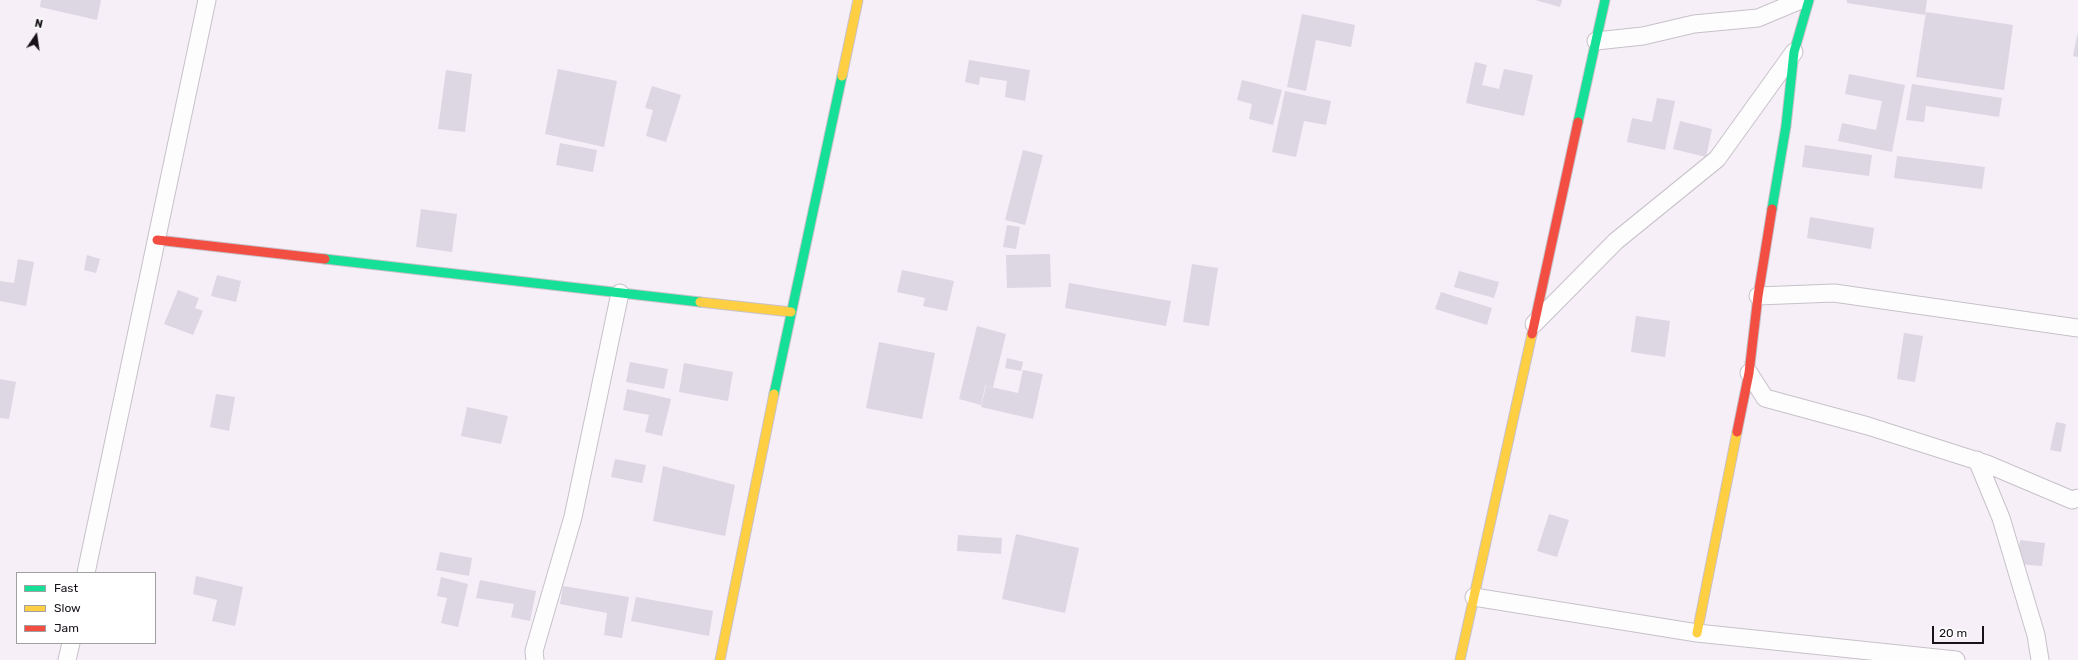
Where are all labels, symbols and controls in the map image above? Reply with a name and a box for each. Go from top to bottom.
north arrow [16,16,56,56]
text: N [33,17,44,31]
legend [16,572,156,644]
text: Fast [54,581,78,595]
text: Slow [54,601,81,615]
scale bar [1934,618,1986,644]
text: Jam [54,621,79,635]
text: 20 m [1939,626,1967,640]

